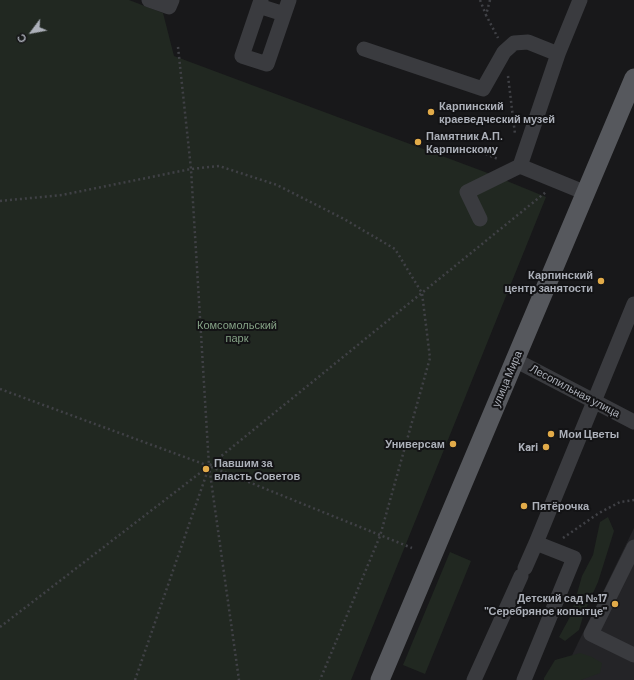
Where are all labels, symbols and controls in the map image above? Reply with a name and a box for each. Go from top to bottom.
north arrow [12,12,52,52]
text: С [14,32,29,45]
place label: Карпинский краеведческий музей [439,99,555,125]
marker: Карпинский краеведческий музей [426,107,436,117]
place label: Памятник А.П. Карпинскому [426,129,503,155]
marker: Памятник А.П. Карпинскому [413,137,423,147]
place label: Карпинский центр занятости [505,268,593,294]
marker: Карпинский центр занятости [596,276,606,286]
park label: Комсомольский парк [197,318,277,344]
street label: улица Мира [489,349,525,409]
street label: Лесопильная улица [528,362,622,420]
place label: Мои Цветы [559,427,619,441]
marker: Мои Цветы [546,429,556,439]
place label: Универсам [385,437,445,451]
marker: Универсам [448,439,458,449]
place label: Kari [518,440,538,454]
marker: Kari [541,442,551,452]
place label: Павшим за власть Советов [214,456,300,482]
marker: Павшим за власть Советов [201,464,211,474]
place label: Пятёрочка [532,499,589,513]
marker: Пятёрочка [519,501,529,511]
place label: Детский сад №17 "Серебряное копытце" [484,591,607,617]
marker: Детский сад №17 "Серебряное копытце" [610,599,620,609]

